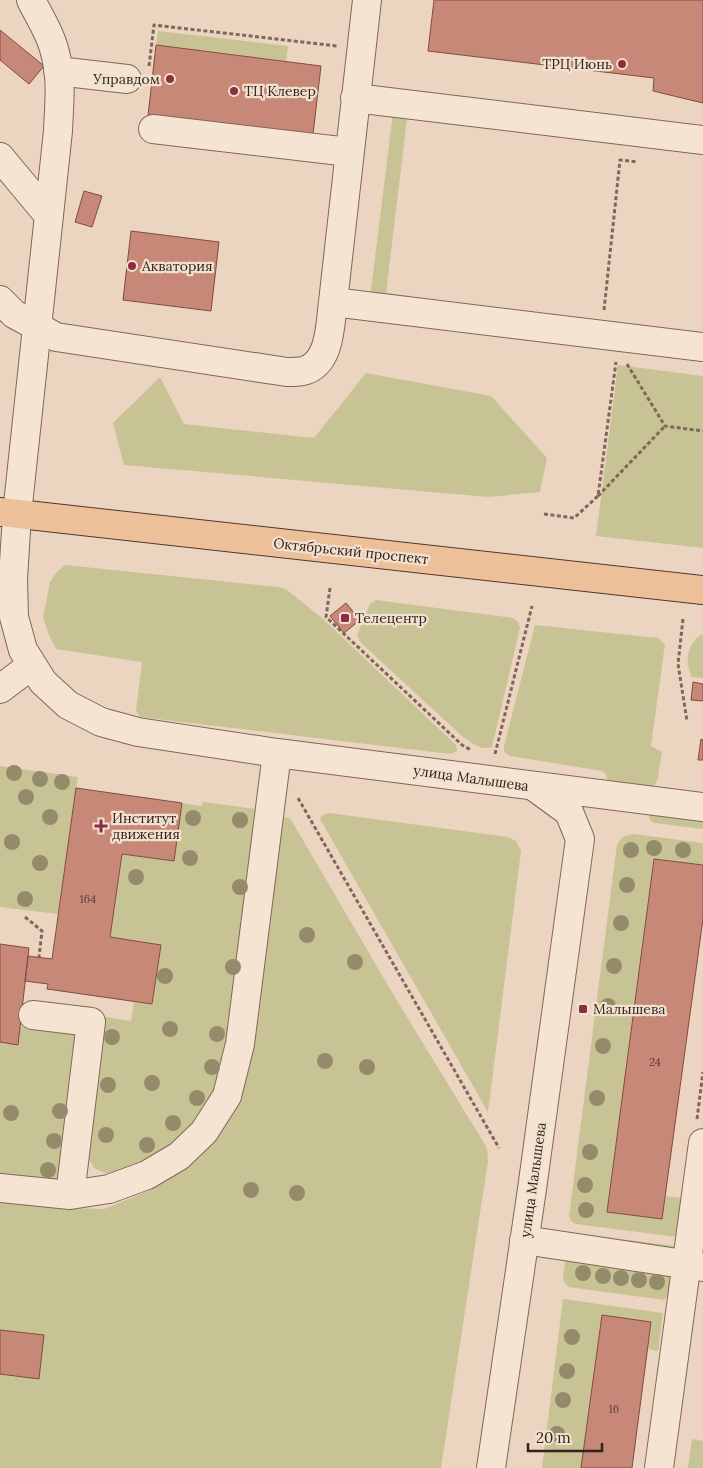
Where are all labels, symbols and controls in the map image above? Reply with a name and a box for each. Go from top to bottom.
place label: ТРЦ Июнь [542,55,612,73]
marker: ТРЦ Июнь [616,58,628,70]
place label: Управдом [92,70,160,88]
marker: Управдом [164,73,176,85]
place label: ТЦ Клевер [244,82,316,100]
marker: ТЦ Клевер [228,85,240,97]
place label: Акватория [141,257,213,275]
marker: Акватория [126,260,138,272]
street label: Октябрьский проспект [273,534,429,568]
place label: Телецентр [355,609,427,627]
marker: Телецентр [339,612,351,624]
street label: улица Малышева [412,761,530,795]
place label: Институт движения [112,809,180,843]
marker: Институт движения [94,819,108,833]
house number: 164 [80,892,96,906]
place label: Малышева [593,1000,665,1018]
marker: Малышева [577,1003,589,1015]
house number: 24 [649,1055,661,1069]
street label: улица Малышева [516,1121,550,1239]
house number: 16 [609,1402,619,1416]
scale bar [528,1420,602,1452]
text: 20 m [536,1428,571,1447]

